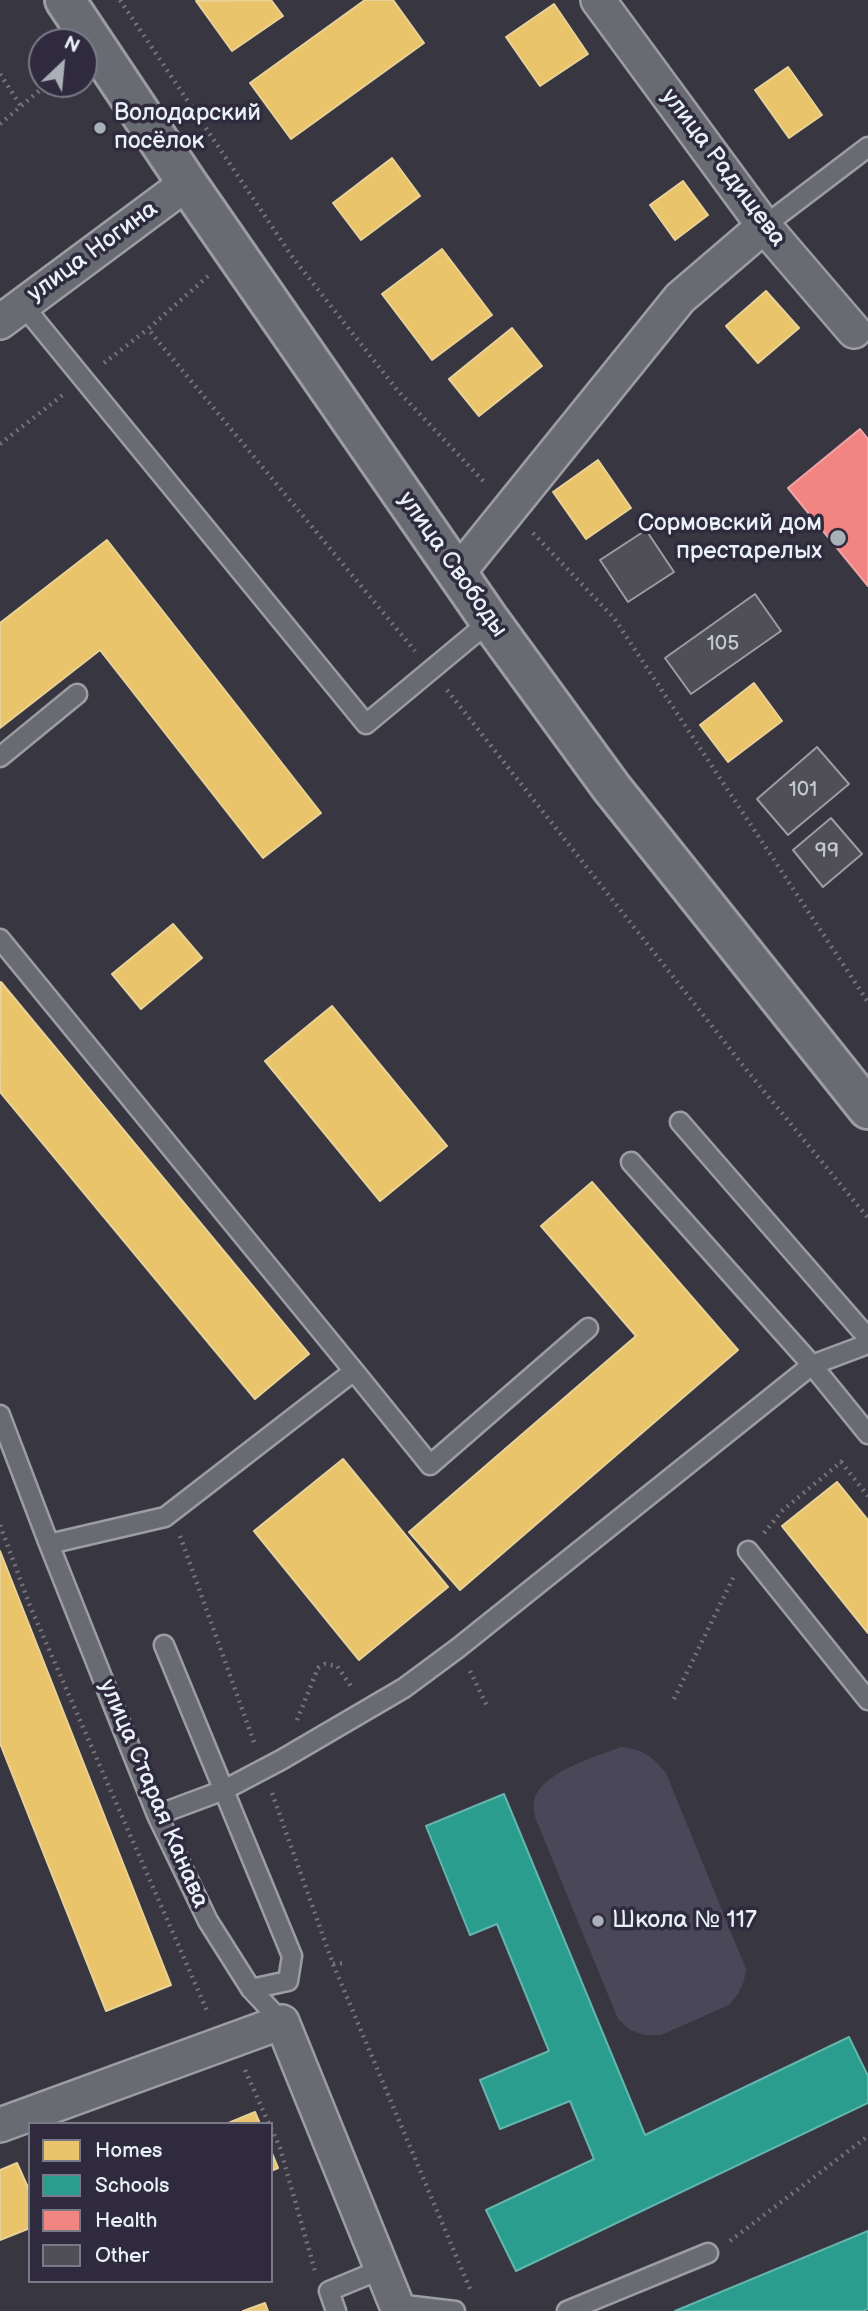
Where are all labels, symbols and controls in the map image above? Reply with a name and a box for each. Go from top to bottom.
north arrow [28,28,98,98]
text: N [60,32,83,59]
street label: улица Радищева [654,83,792,253]
place label: Володарский посёлок [114,100,261,156]
marker: Володарский посёлок [92,120,108,136]
street label: улица Ногина [22,195,164,309]
street label: улица Свободы [391,487,513,643]
place label: Сормовский дом престарелых [638,510,822,566]
marker: Сормовский дом престарелых [828,528,848,548]
house number: 105 [707,632,739,658]
house number: 101 [789,778,817,804]
house number: 99 [815,839,839,865]
street label: улица Старая Канава [92,1675,214,1913]
place label: Школа № 117 [612,1907,757,1935]
marker: Школа № 117 [590,1913,606,1929]
legend [28,2122,273,2283]
text: Homes [95,2138,163,2163]
text: Schools [95,2173,169,2198]
text: Health [95,2208,157,2233]
text: Other [95,2243,149,2268]

